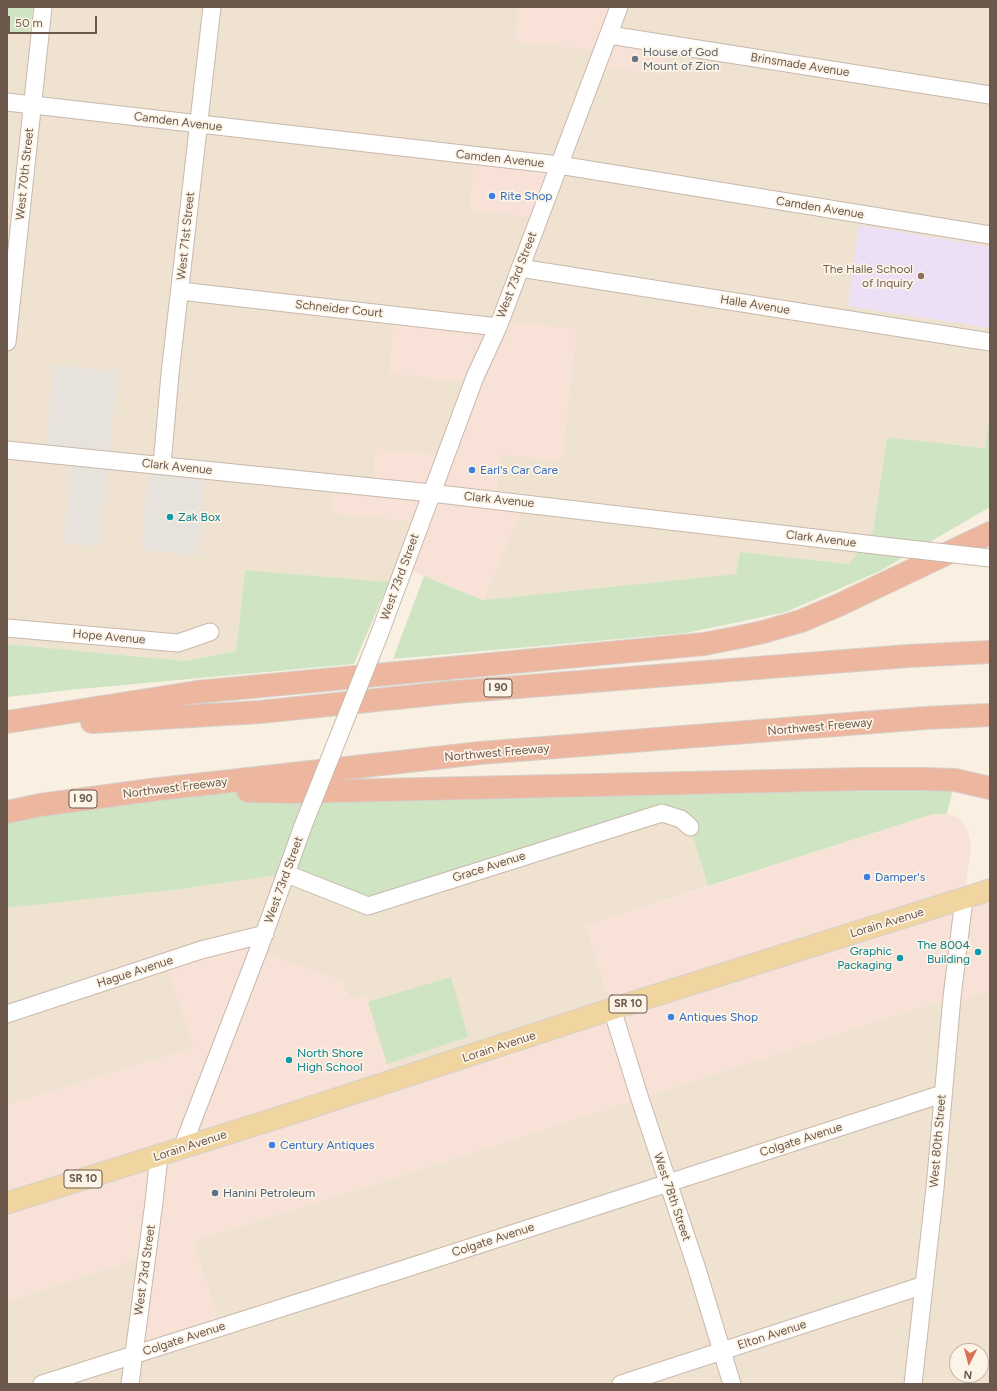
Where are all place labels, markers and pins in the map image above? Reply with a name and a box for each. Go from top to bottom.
place label: House of God Mount of Zion [643,45,719,73]
marker: House of God Mount of Zion [630,54,640,64]
place label: Rite Shop [500,189,552,203]
marker: Rite Shop [487,191,497,201]
place label: The Halle School of Inquiry [823,262,913,290]
marker: The Halle School of Inquiry [916,271,926,281]
place label: Earl's Car Care [480,463,558,477]
marker: Earl's Car Care [467,465,477,475]
place label: Zak Box [178,510,221,524]
marker: Zak Box [165,512,175,522]
place label: Damper's [875,870,925,884]
marker: Damper's [862,872,872,882]
place label: The 8004 Building [917,938,970,966]
place label: Graphic Packaging [837,944,892,972]
marker: The 8004 Building [973,947,983,957]
marker: Graphic Packaging [895,953,905,963]
place label: Antiques Shop [679,1010,758,1024]
marker: Antiques Shop [666,1012,676,1022]
place label: North Shore High School [297,1046,363,1074]
marker: North Shore High School [284,1055,294,1065]
place label: Century Antiques [280,1138,374,1152]
marker: Century Antiques [267,1140,277,1150]
place label: Hanini Petroleum [223,1186,315,1200]
marker: Hanini Petroleum [210,1188,220,1198]

